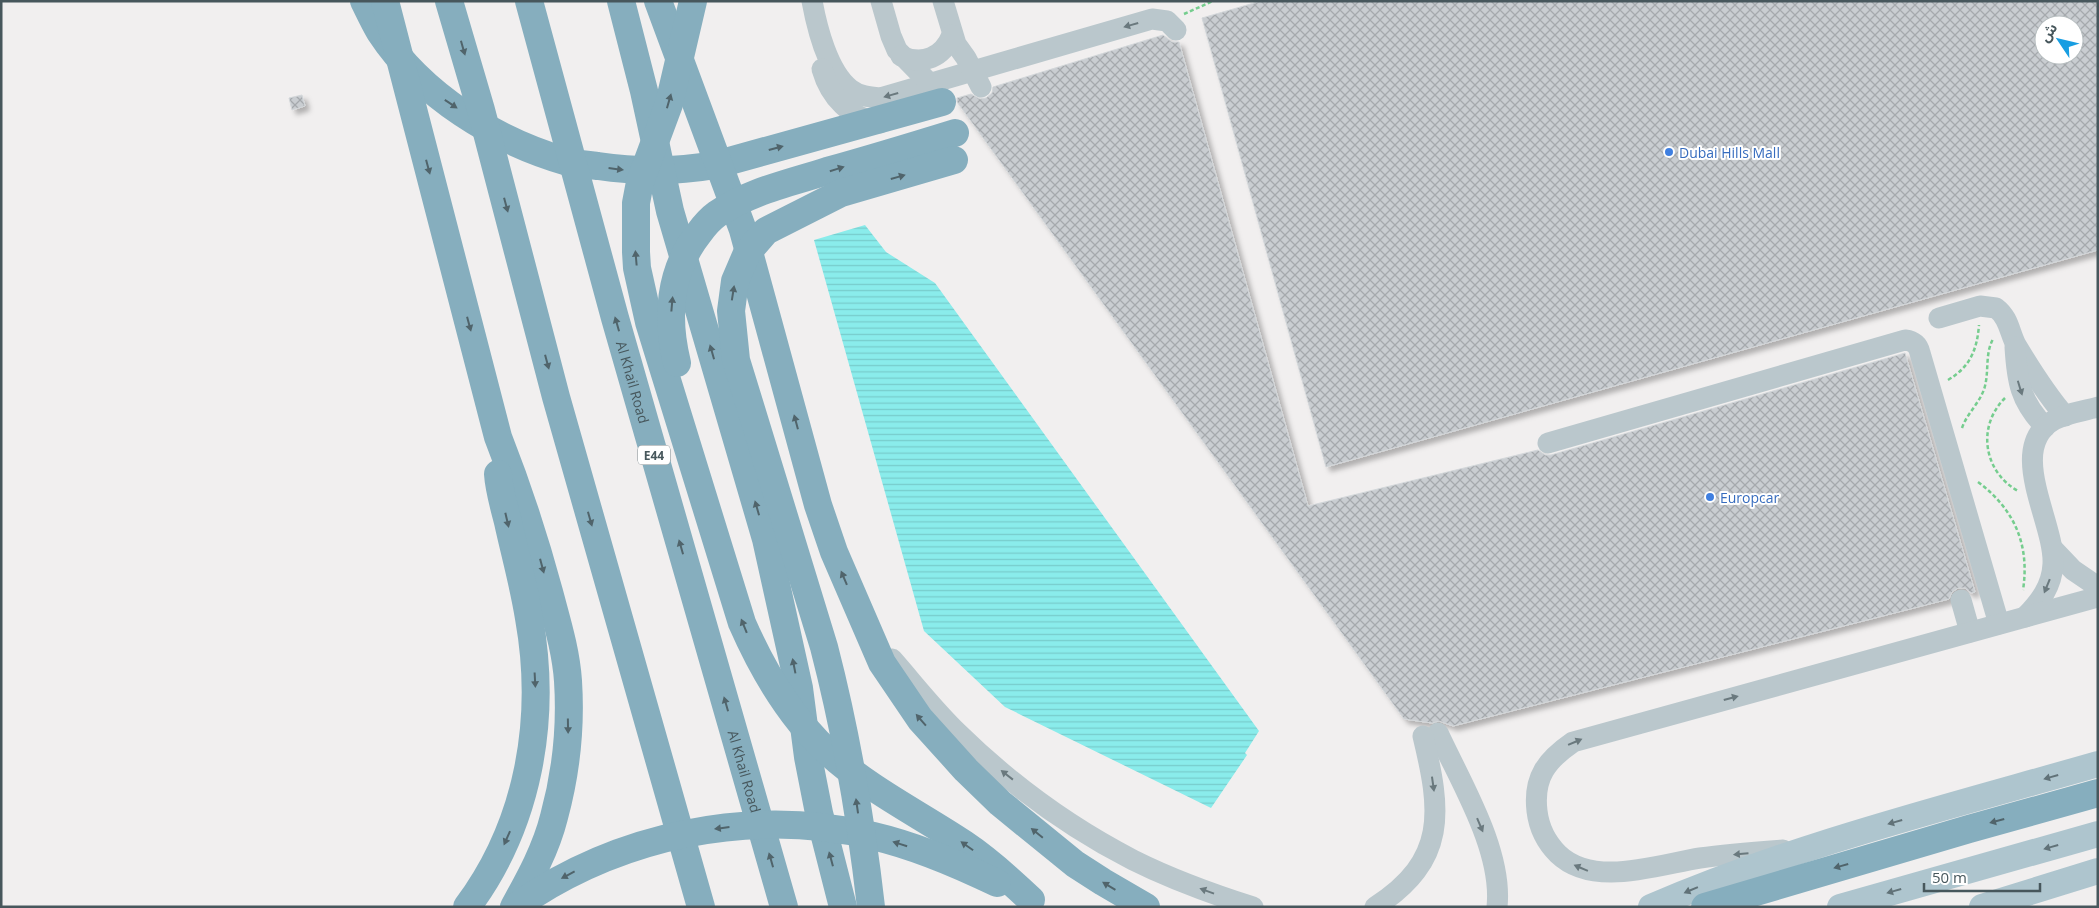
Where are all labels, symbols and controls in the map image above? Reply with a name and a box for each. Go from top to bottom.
north arrow [2034,15,2084,65]
text: ش [2035,19,2061,46]
one-way arrow [1124,21,1139,29]
one-way arrow [459,41,467,56]
one-way arrow [884,91,899,99]
one-way arrow [666,93,674,108]
one-way arrow [444,99,457,109]
place label: Dubai Hills Mall [1679,143,1780,162]
one-way arrow [768,144,783,152]
marker: Dubai Hills Mall [1663,146,1675,158]
one-way arrow [424,160,432,175]
one-way arrow [829,164,844,172]
one-way arrow [608,165,624,173]
one-way arrow [890,172,905,180]
one-way arrow [502,197,510,212]
one-way arrow [632,249,640,265]
one-way arrow [730,285,738,301]
one-way arrow [668,296,676,312]
one-way arrow [613,316,621,332]
one-way arrow [465,317,473,332]
street label: Al Khail Road [612,338,654,426]
one-way arrow [707,344,715,359]
one-way arrow [543,355,551,370]
one-way arrow [2017,381,2025,396]
one-way arrow [791,415,799,430]
road number: E44 [638,446,670,464]
place label: Europcar [1720,488,1780,507]
marker: Europcar [1704,491,1716,503]
one-way arrow [752,500,760,515]
one-way arrow [587,511,595,526]
one-way arrow [503,513,511,528]
one-way arrow [677,540,685,555]
one-way arrow [539,559,547,574]
one-way arrow [839,570,847,585]
one-way arrow [2043,579,2050,594]
one-way arrow [740,619,747,634]
one-way arrow [790,657,798,673]
one-way arrow [531,672,539,688]
one-way arrow [1724,694,1739,702]
one-way arrow [721,696,729,711]
one-way arrow [915,714,927,726]
one-way arrow [565,718,573,734]
street label: Al Khail Road [724,728,766,815]
one-way arrow [1568,738,1582,746]
one-way arrow [1000,770,1013,781]
one-way arrow [2043,774,2058,782]
one-way arrow [1429,776,1437,792]
one-way arrow [852,798,860,814]
one-way arrow [1990,817,2005,825]
one-way arrow [1477,818,1485,832]
one-way arrow [1887,819,1902,827]
one-way arrow [714,824,730,832]
one-way arrow [1031,827,1044,838]
one-way arrow [503,831,511,845]
one-way arrow [893,840,908,847]
one-way arrow [960,841,974,851]
one-way arrow [2043,843,2058,851]
one-way arrow [1733,850,1749,858]
one-way arrow [766,852,774,867]
one-way arrow [827,852,835,867]
scale bar [1924,860,2040,892]
one-way arrow [1834,862,1849,870]
one-way arrow [1573,864,1588,872]
text: 50 m [1932,867,1967,887]
one-way arrow [560,871,575,879]
one-way arrow [1103,882,1116,891]
one-way arrow [1684,886,1698,894]
one-way arrow [1199,887,1214,895]
one-way arrow [1887,887,1902,895]

